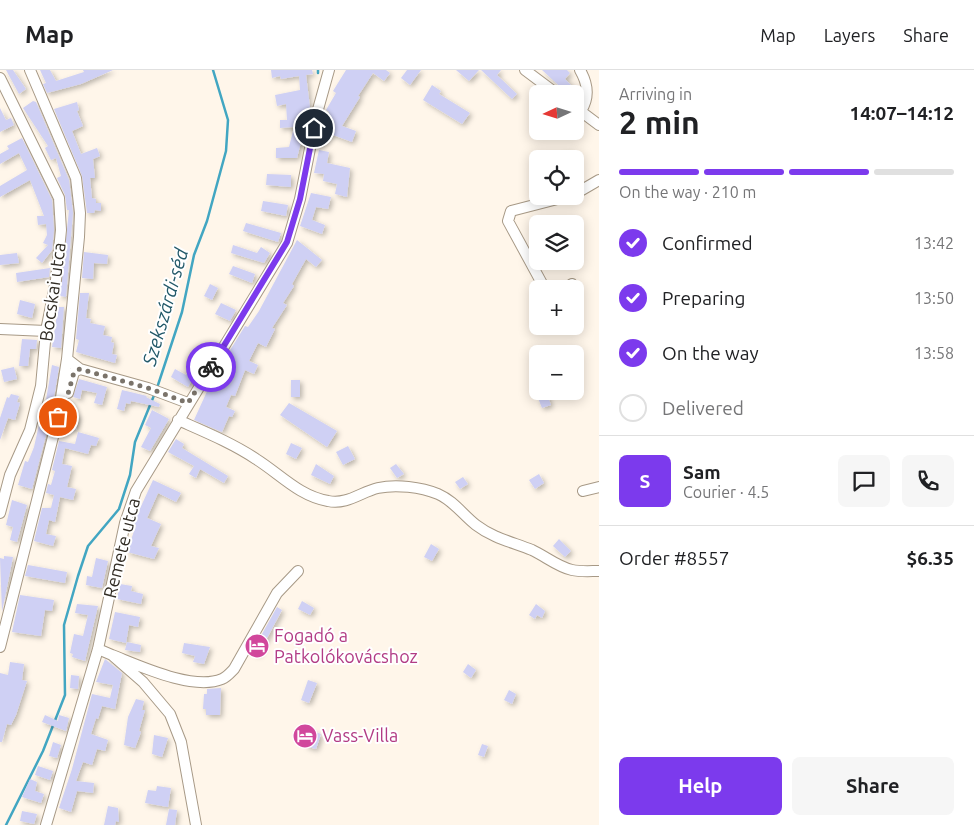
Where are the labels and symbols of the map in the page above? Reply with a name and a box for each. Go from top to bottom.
north arrow [529,85,584,140]
pin [293,107,335,149]
street label: Bocskai utca [35,241,69,343]
water label: Szekszárdi-séd [138,245,193,369]
courier [186,342,236,392]
pin [37,396,79,438]
street label: Remete utca [99,496,143,600]
place label: Fogadó a Patkolókovácshoz [274,625,418,666]
hotel icon: Fogadó a Patkolókovácshoz [244,633,270,659]
hotel icon: Vass-Villa [292,723,318,749]
place label: Vass-Villa [322,725,398,745]

